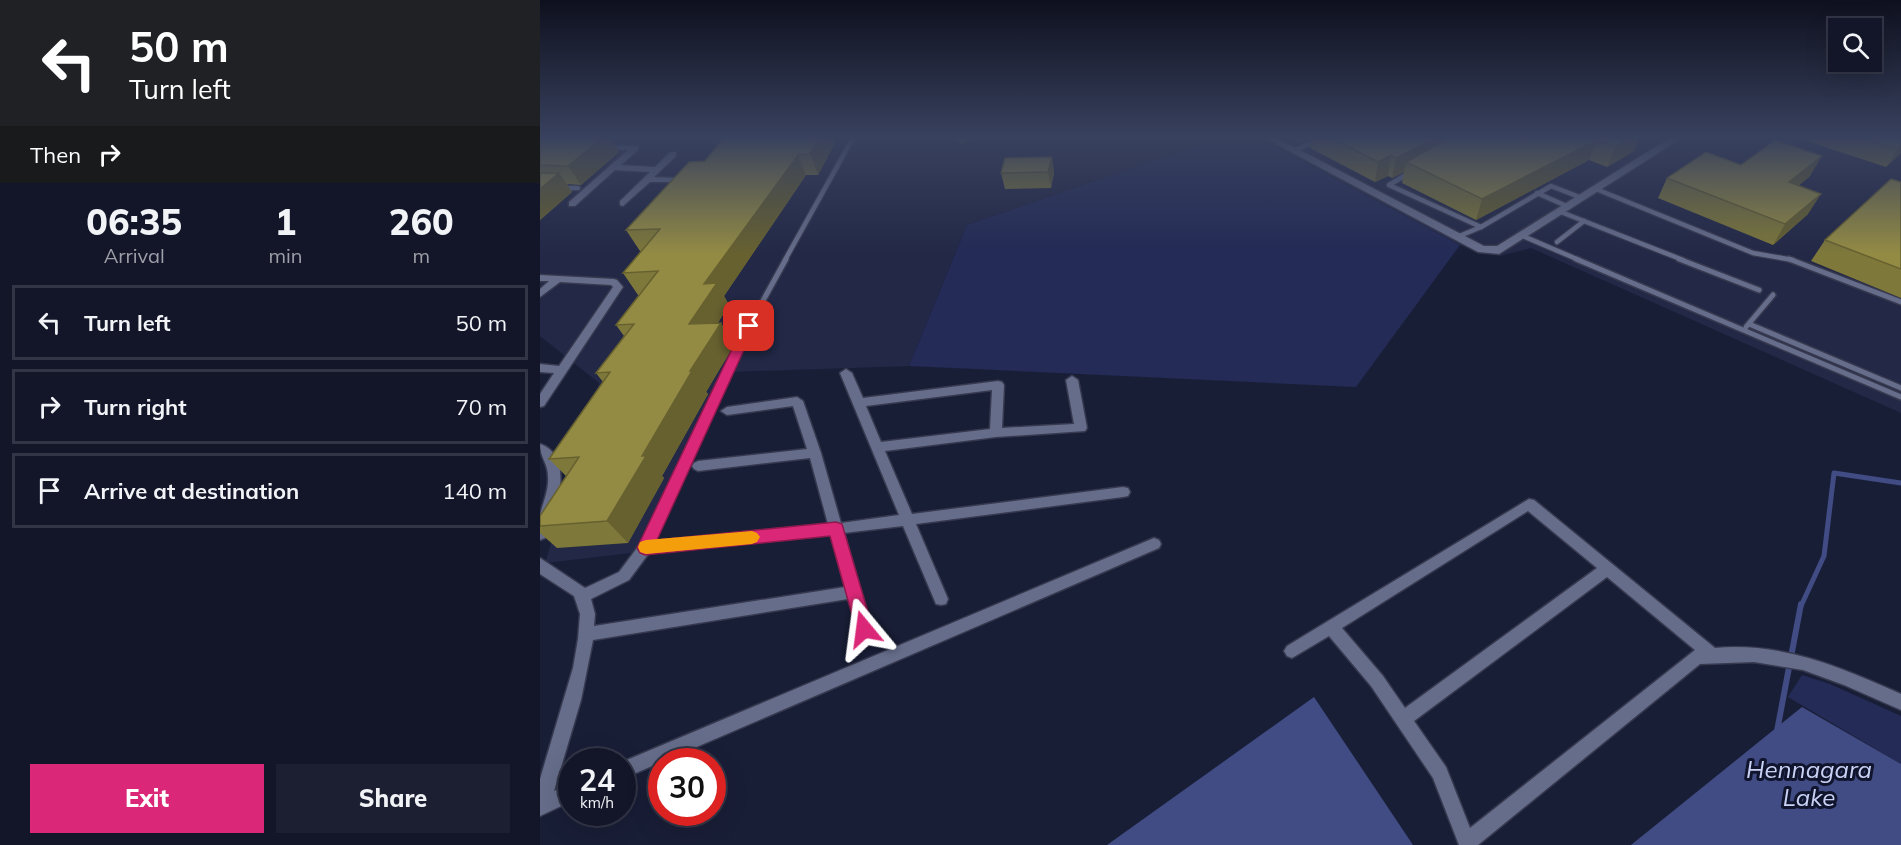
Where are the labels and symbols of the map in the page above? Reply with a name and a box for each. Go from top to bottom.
pin [723,300,774,351]
position arrow [832,597,896,661]
speed limit sign: 30 [648,748,726,826]
water label: Hennagara Lake [1746,754,1872,812]

